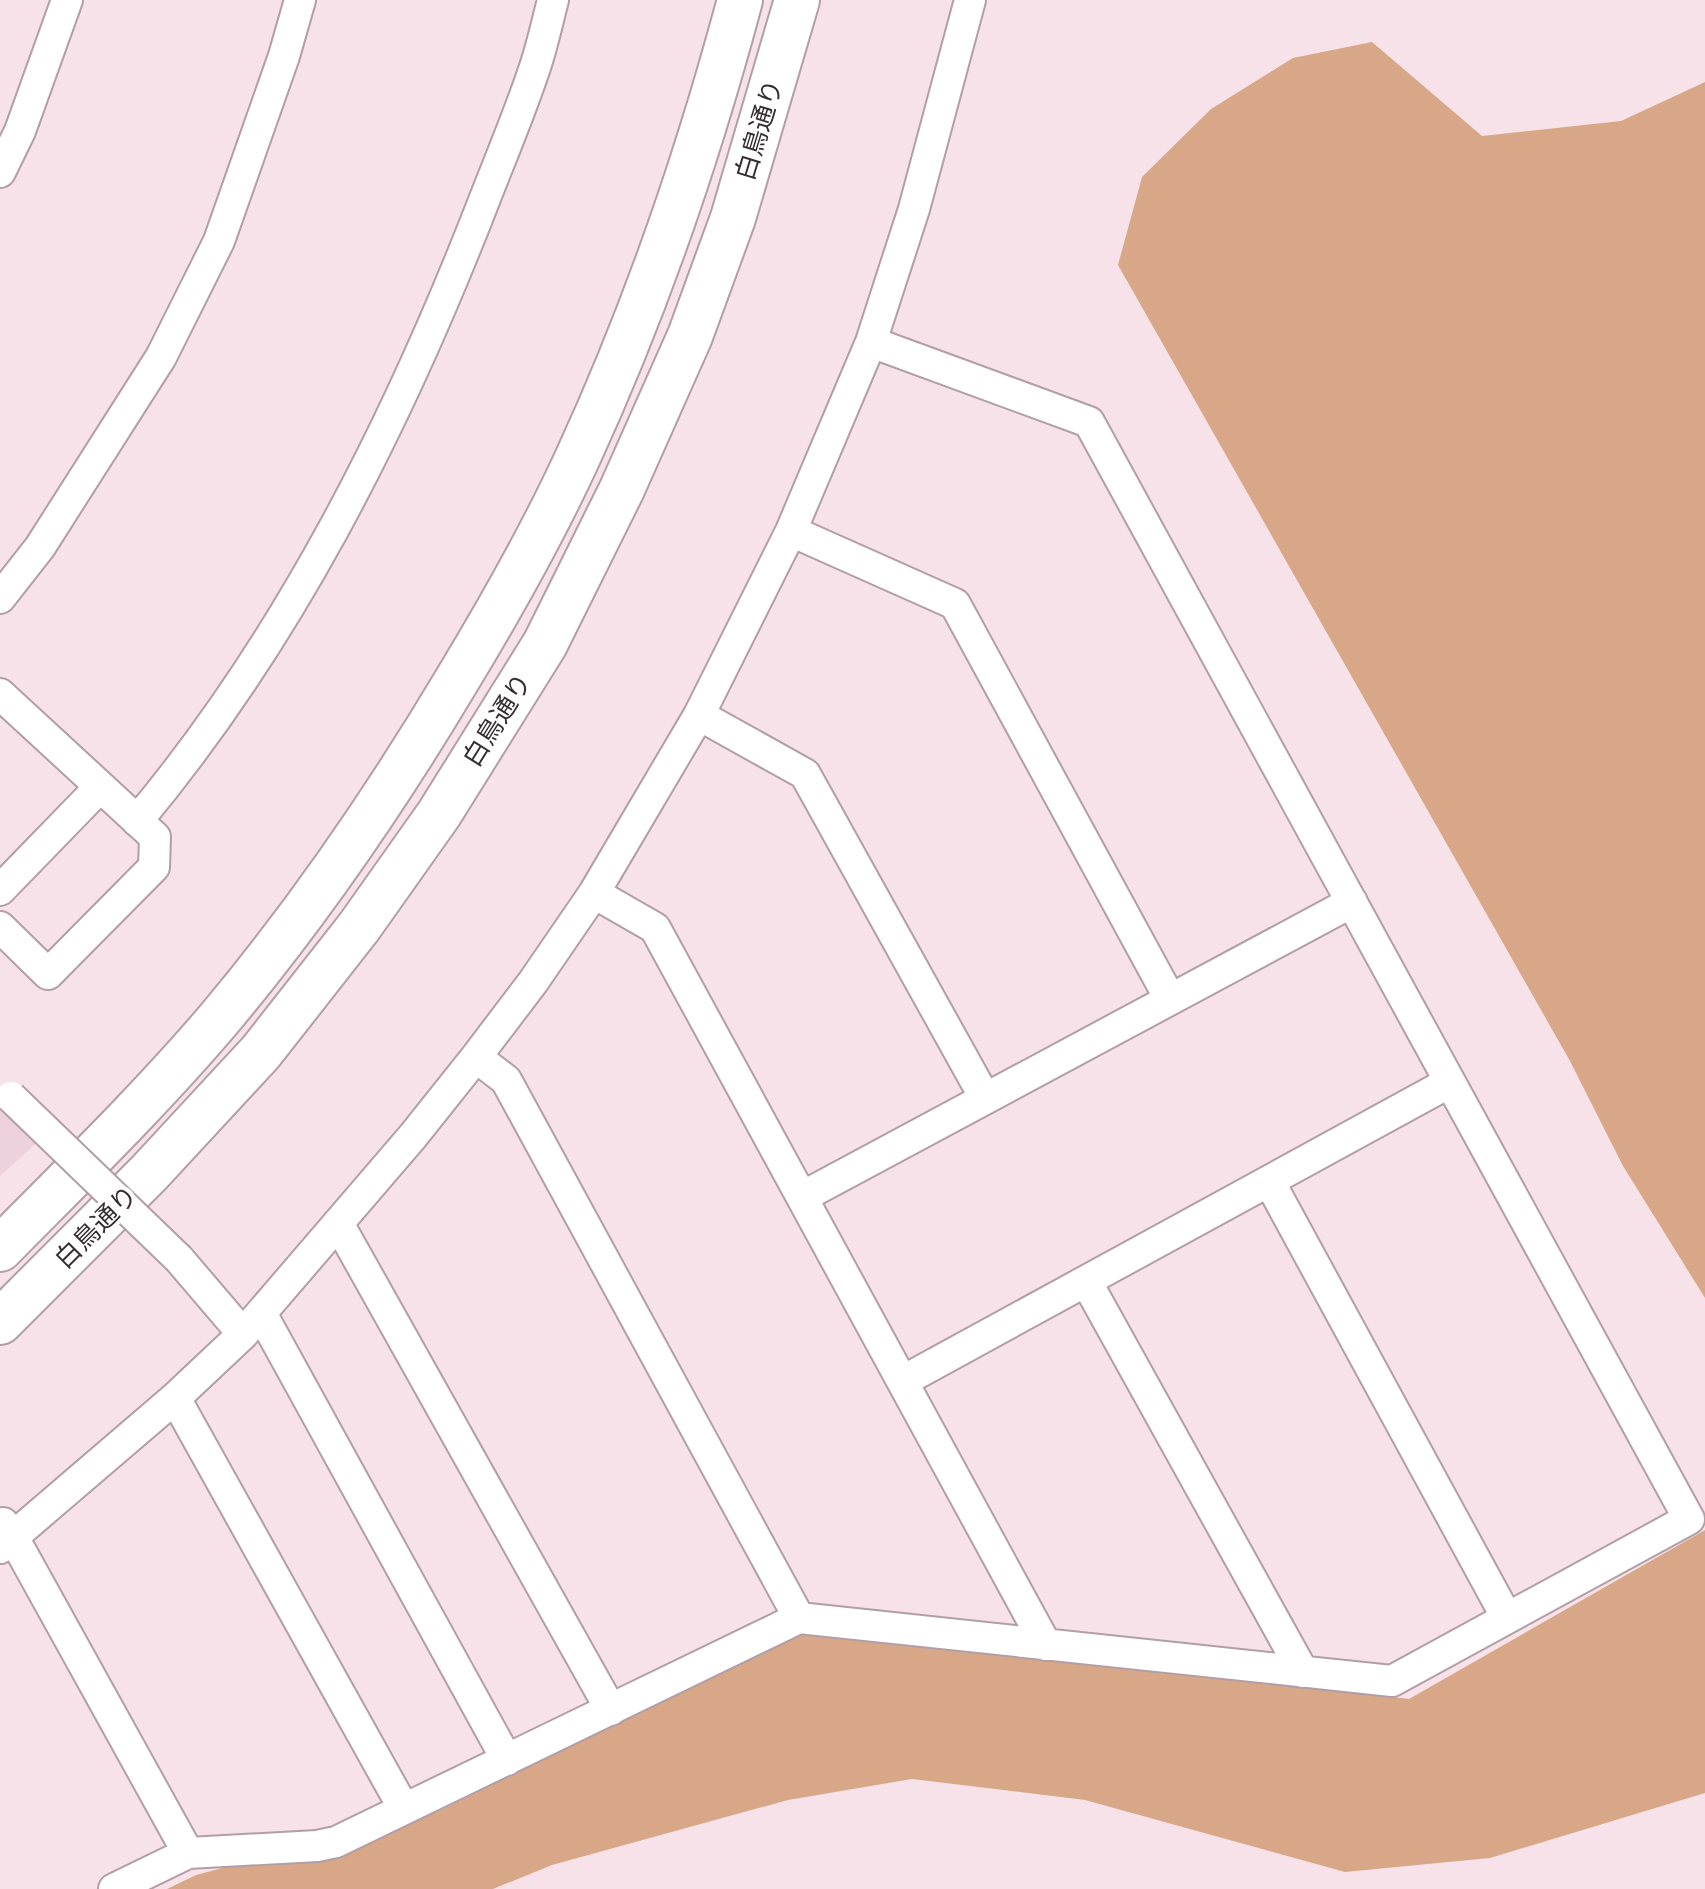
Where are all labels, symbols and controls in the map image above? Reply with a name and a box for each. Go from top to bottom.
street label: 白鳥通り [729,76,789,184]
street label: 白鳥通り [457,668,537,772]
street label: 白鳥通り [49,1180,143,1274]

